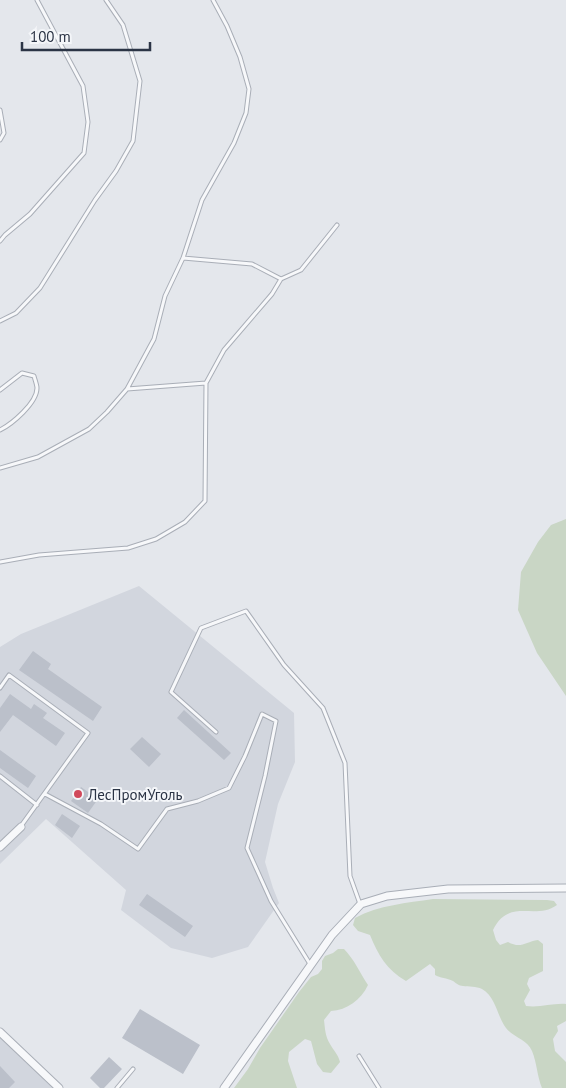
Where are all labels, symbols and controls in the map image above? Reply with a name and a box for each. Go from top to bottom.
scale bar [22,20,150,52]
text: 100 m [30,27,71,46]
place label: ЛесПромУголь [87,785,183,804]
marker: ЛесПромУголь [72,788,84,800]

